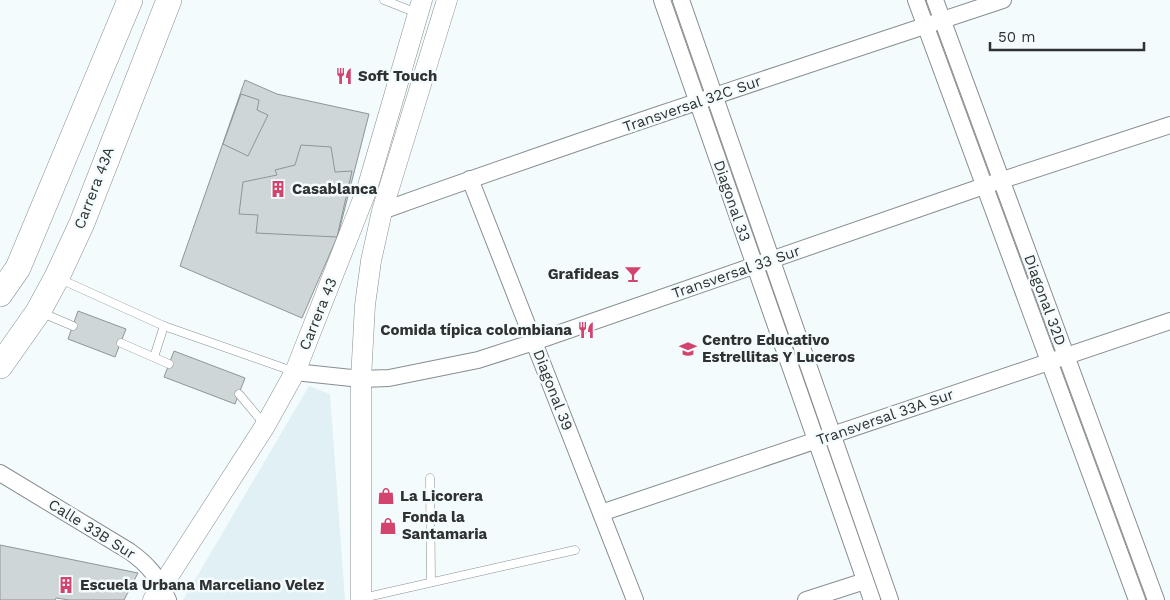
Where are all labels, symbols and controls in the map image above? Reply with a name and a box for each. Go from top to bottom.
scale bar [990,20,1144,52]
text: 50 m [998,28,1035,46]
restaurant icon: Soft Touch [334,66,354,86]
place label: Soft Touch [358,67,437,85]
street label: Transversal 32C Sur [620,72,764,136]
street label: Carrera 43A [70,144,118,232]
street label: Diagonal 33 [710,158,754,244]
building icon: Casablanca [268,179,288,199]
place label: Casablanca [292,180,377,198]
street label: Transversal 33 Sur [669,242,803,302]
street label: Diagonal 32D [1020,252,1070,348]
bar icon: Grafideas [623,264,643,284]
place label: Grafideas [548,265,619,283]
street label: Carrera 43 [295,275,341,353]
restaurant icon: Comida típica colombiana [576,320,596,340]
place label: Comida típica colombiana [380,321,572,339]
place label: Centro Educativo Estrellitas Y Luceros [702,331,855,366]
school or university icon: Centro Educativo Estrellitas Y Luceros [678,339,698,359]
street label: Diagonal 39 [529,347,577,433]
street label: Transversal 33A Sur [814,385,956,449]
shop icon: La Licorera [376,486,396,506]
place label: La Licorera [400,487,483,505]
street label: Calle 33B Sur [45,495,139,563]
place label: Fonda la Santamaria [402,508,488,543]
shop icon: Fonda la Santamaria [378,516,398,536]
building icon: Escuela Urbana Marceliano Velez [56,575,76,595]
place label: Escuela Urbana Marceliano Velez [80,576,325,594]

